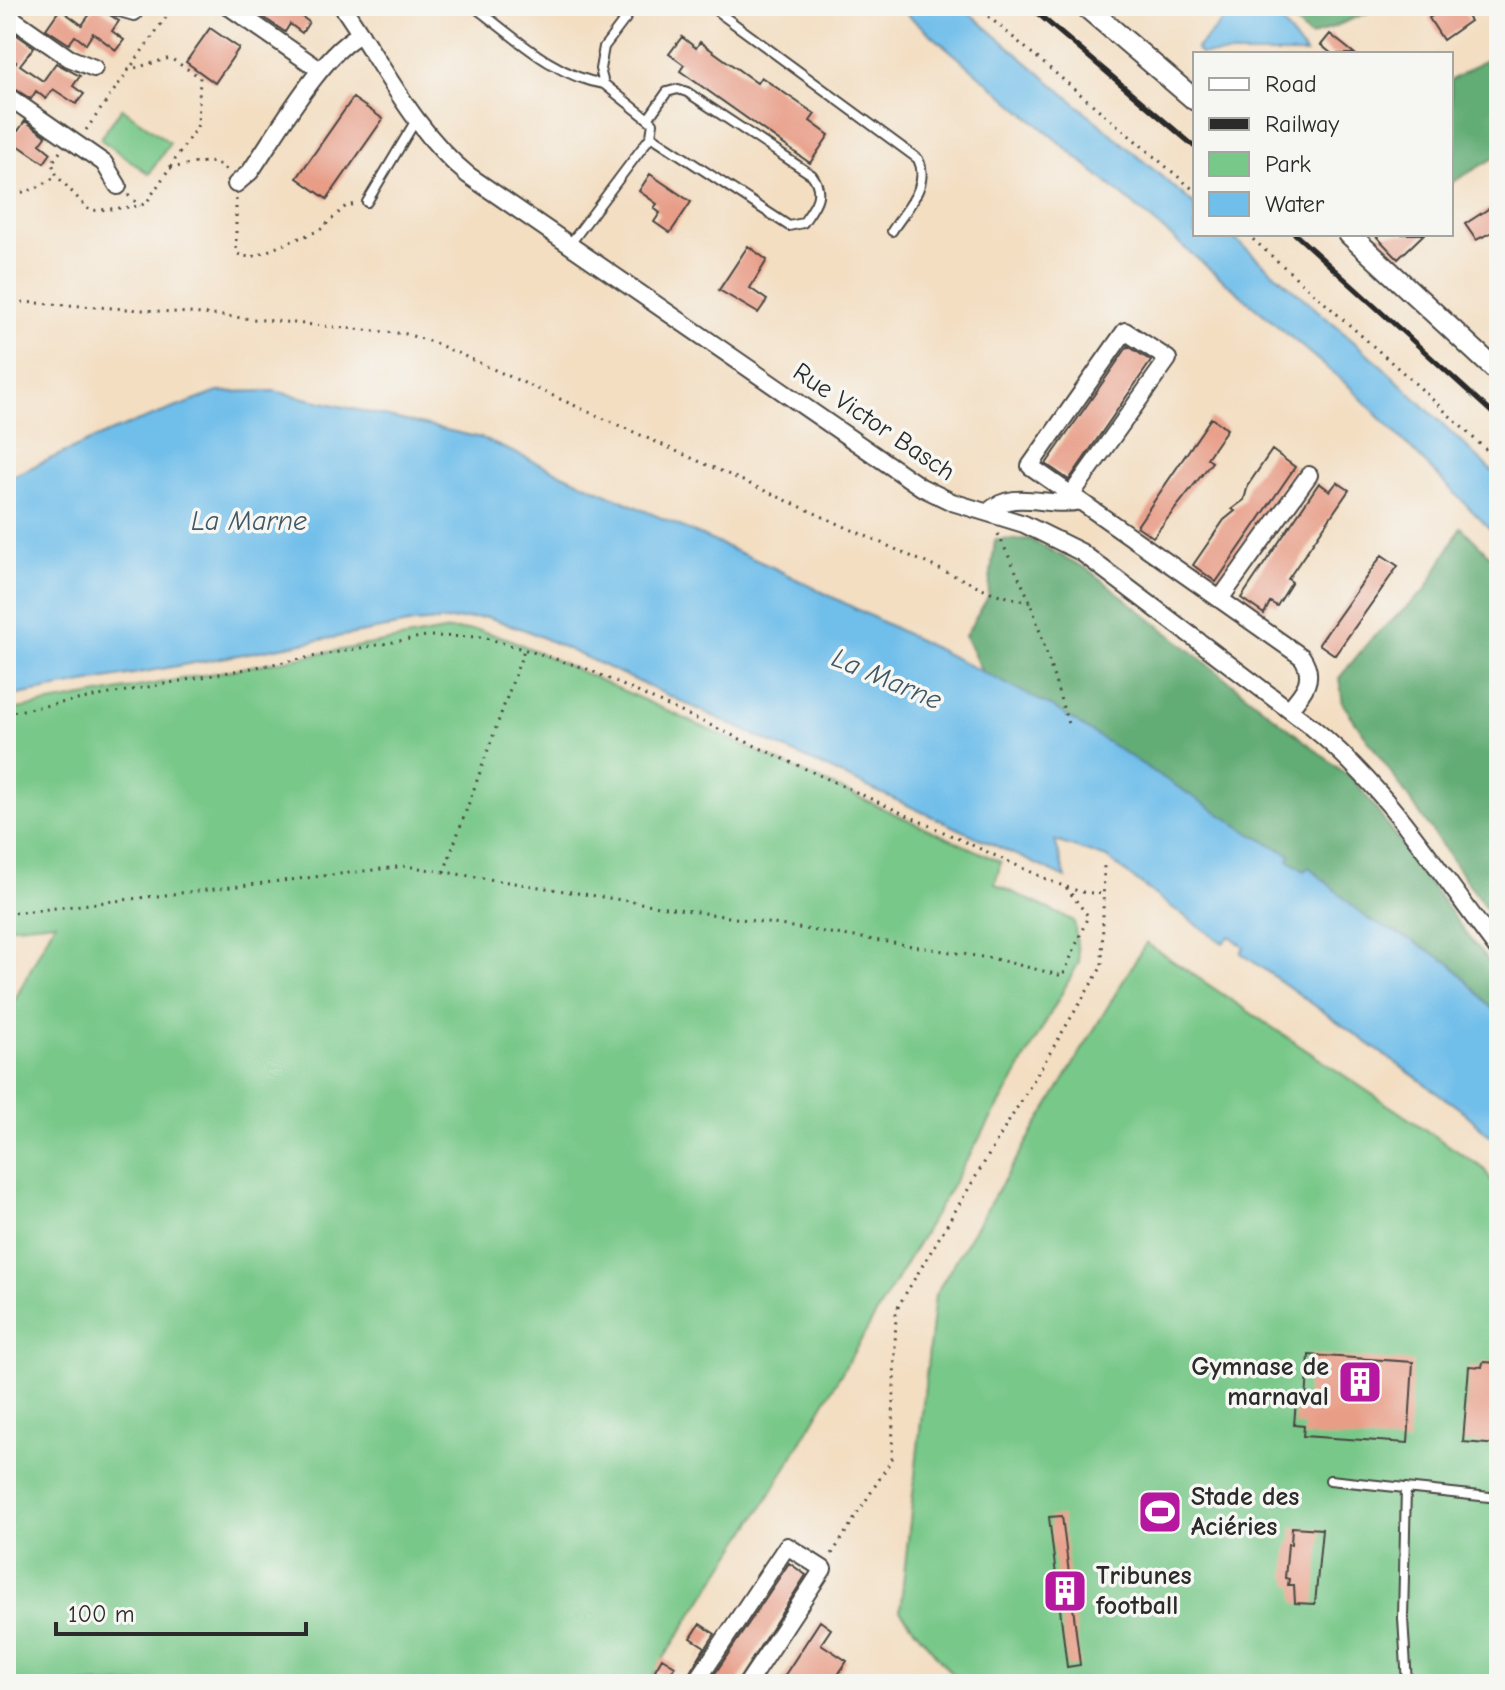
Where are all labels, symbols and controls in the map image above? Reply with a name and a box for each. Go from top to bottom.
legend [1193,52,1453,236]
text: Road [1265,70,1317,98]
text: Railway [1265,110,1339,138]
text: Park [1265,150,1311,178]
text: Water [1265,190,1325,218]
street label: Rue Victor Basch [787,357,961,487]
water label: La Marne [191,505,307,537]
water label: La Marne [827,642,947,716]
place label: Gymnase de marnaval [1191,1352,1329,1412]
building icon: Gymnase de marnaval [1336,1358,1384,1406]
place label: Stade des Aciéries [1191,1482,1299,1542]
sports icon: Stade des Aciéries [1136,1488,1184,1536]
place label: Tribunes football [1095,1561,1191,1621]
building icon: Tribunes football [1041,1567,1089,1615]
scale bar [56,1586,306,1636]
text: 100 m [68,1600,135,1628]

